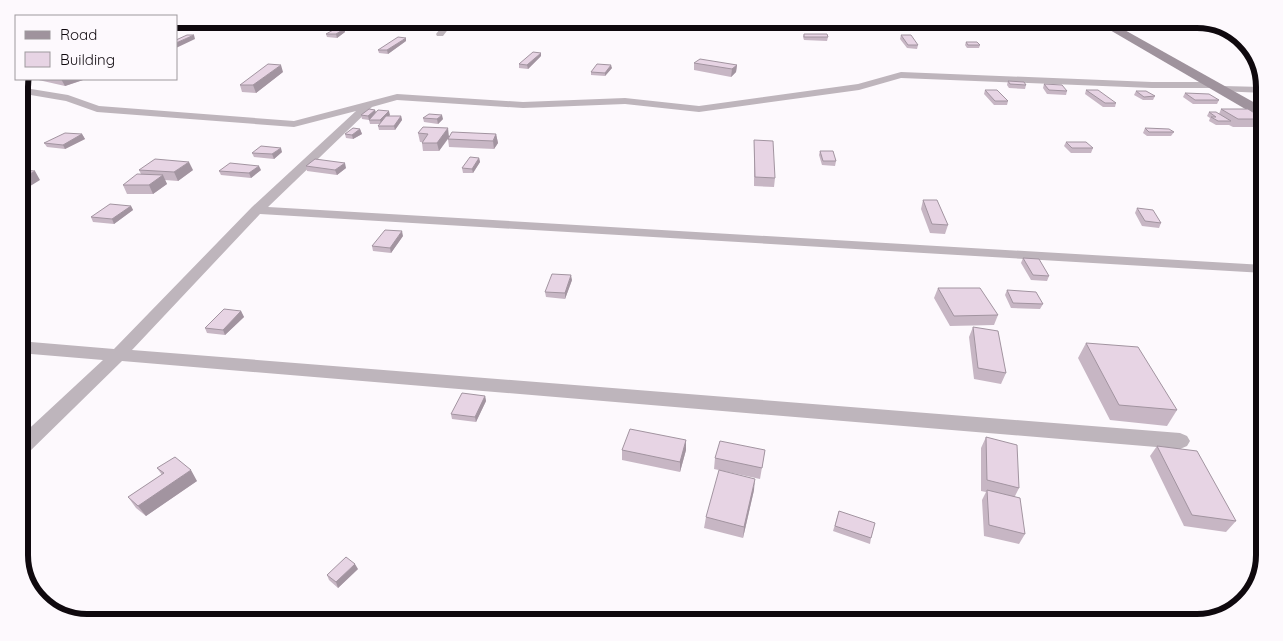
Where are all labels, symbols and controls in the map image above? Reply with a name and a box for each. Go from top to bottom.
legend [15,15,178,80]
text: Road [60,25,97,44]
text: Building [60,50,115,69]

